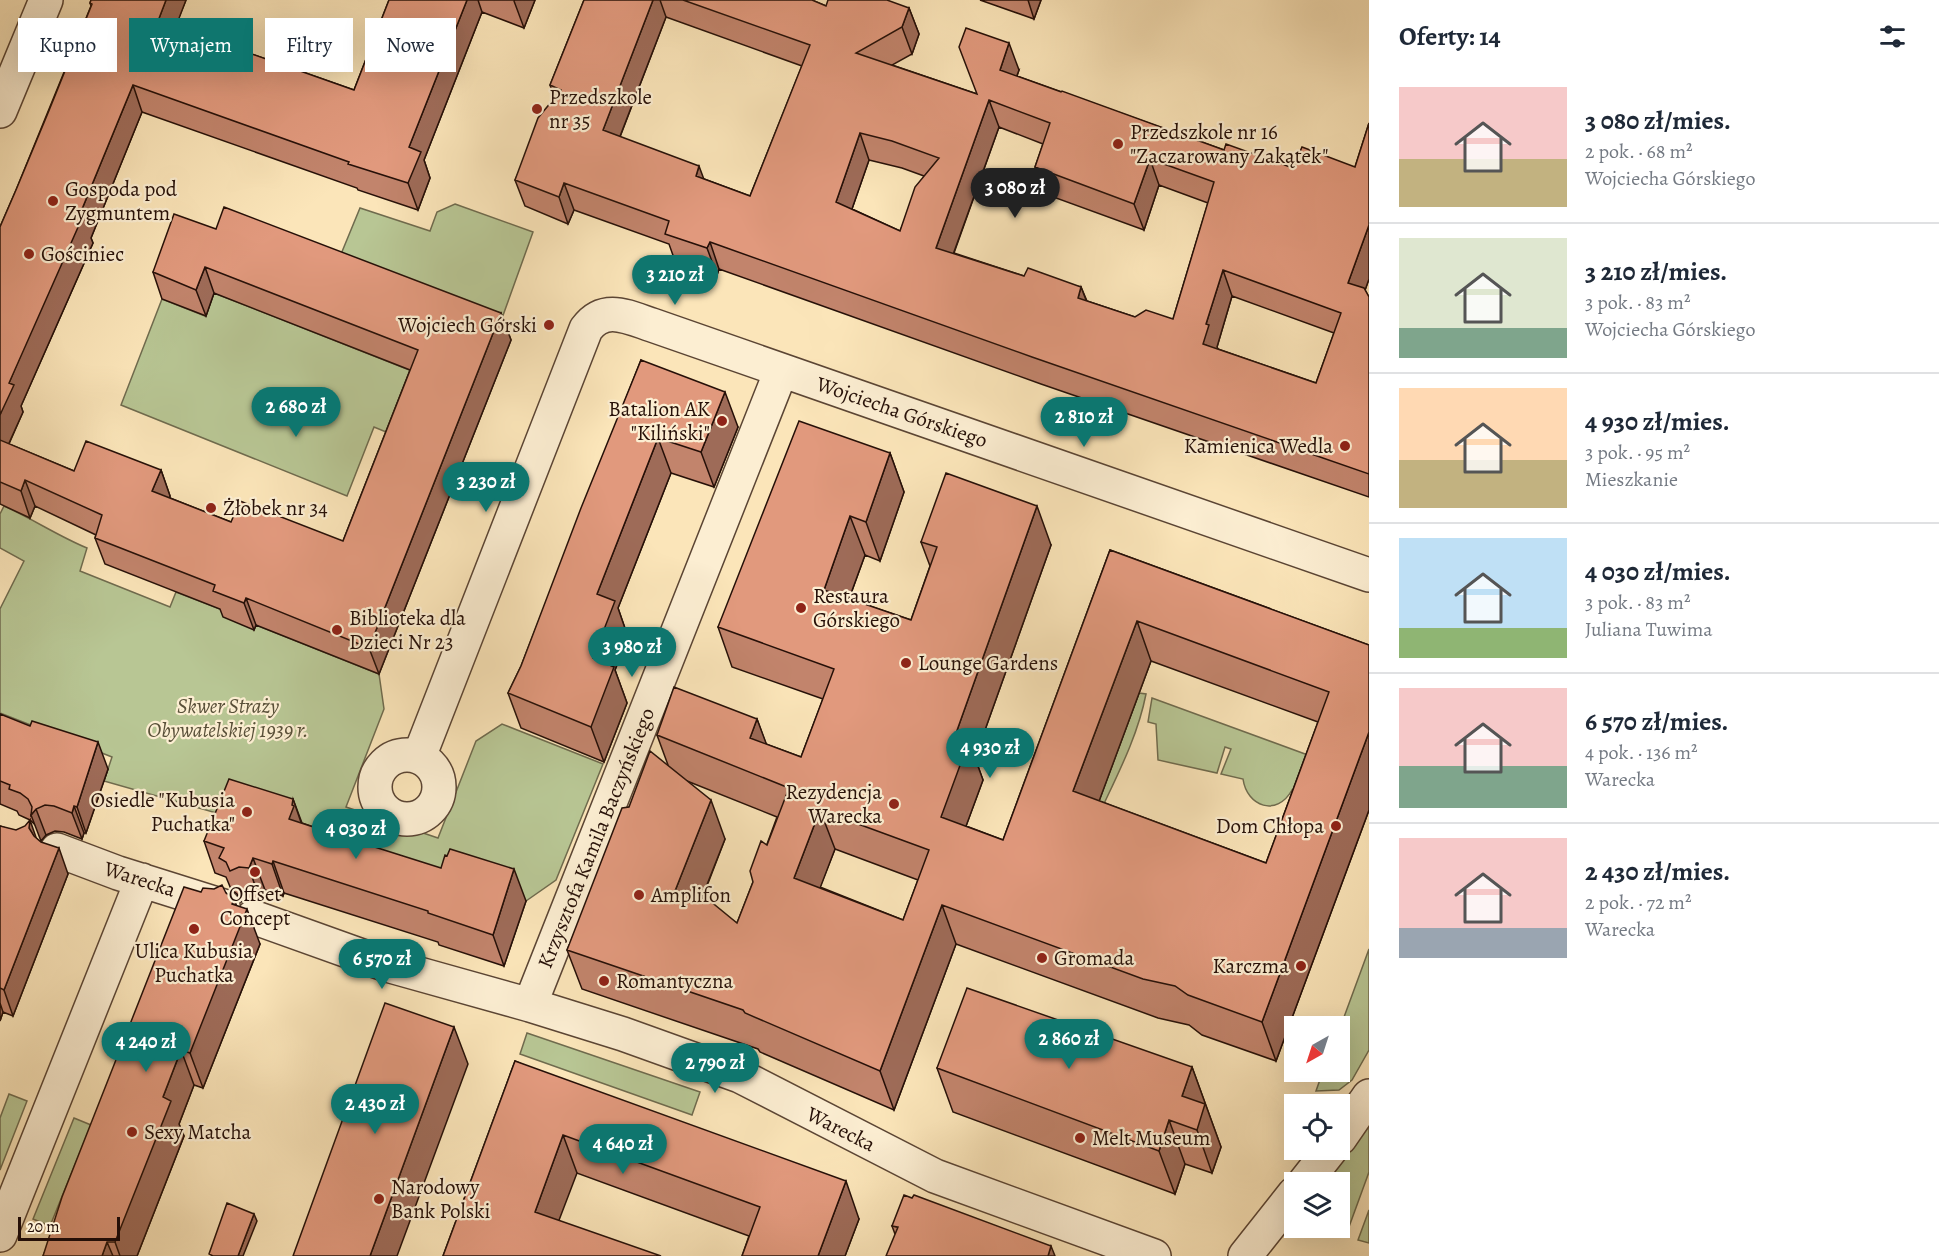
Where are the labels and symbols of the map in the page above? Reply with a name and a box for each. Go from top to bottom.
place label: Przedszkole nr 35 [549,83,652,135]
marker: Przedszkole nr 35 [530,102,544,116]
place label: Przedszkole nr 16 "Zaczarowany Zakątek" [1130,118,1329,170]
marker: Przedszkole nr 16 "Zaczarowany Zakątek" [1111,137,1125,151]
pin: 3 080 zł [953,168,1077,219]
place label: Gospoda pod Zygmuntem [65,175,178,227]
marker: Gospoda pod Zygmuntem [46,194,60,208]
place label: Gościniec [41,240,124,268]
marker: Gościniec [22,247,36,261]
pin: 3 210 zł [613,255,737,306]
place label: Wojciech Górski [397,311,537,339]
marker: Wojciech Górski [542,318,556,332]
street label: Wojciecha Górskiego [812,369,991,454]
pin: 2 680 zł [234,387,358,438]
place label: Batalion AK "Kiliński" [608,395,710,447]
pin: 2 810 zł [1022,397,1146,448]
marker: Batalion AK "Kiliński" [715,414,729,428]
place label: Kamienica Wedla [1184,432,1333,460]
marker: Kamienica Wedla [1338,439,1352,453]
pin: 3 230 zł [424,462,548,513]
place label: Żłobek nr 34 [223,494,328,522]
marker: Żłobek nr 34 [204,501,218,515]
place label: Restaura Górskiego [813,582,900,634]
marker: Restaura Górskiego [794,601,808,615]
place label: Biblioteka dla Dzieci Nr 23 [349,604,466,656]
marker: Biblioteka dla Dzieci Nr 23 [330,623,344,637]
pin: 3 980 zł [570,627,694,678]
place label: Lounge Gardens [918,649,1058,677]
marker: Lounge Gardens [899,656,913,670]
park label: Skwer Straży Obywatelskiej 1939 r. [147,692,309,744]
street label: Krzysztofa Kamila Baczyńskiego [531,704,661,972]
pin: 4 930 zł [928,728,1052,779]
place label: Rezydencja Warecka [786,778,882,830]
place label: Osiedle "Kubusia Puchatka" [91,786,235,838]
marker: Rezydencja Warecka [887,797,901,811]
marker: Osiedle "Kubusia Puchatka" [240,805,254,819]
pin: 4 030 zł [294,809,418,860]
place label: Dom Chłopa [1216,812,1324,840]
marker: Dom Chłopa [1329,819,1343,833]
street label: Warecka [100,854,180,904]
marker: Offset Concept [248,865,262,879]
place label: Offset Concept [220,880,290,932]
place label: Amplifon [650,881,731,909]
marker: Amplifon [632,888,646,902]
marker: Ulica Kubusia Puchatka [187,922,201,936]
place label: Ulica Kubusia Puchatka [135,937,253,989]
pin: 6 570 zł [320,939,444,990]
place label: Gromada [1054,944,1134,972]
marker: Gromada [1035,951,1049,965]
place label: Karczma [1213,952,1289,980]
marker: Karczma [1294,959,1308,973]
place label: Romantyczna [616,967,733,995]
marker: Romantyczna [597,974,611,988]
north arrow [1284,1016,1350,1082]
pin: 2 860 zł [1007,1019,1131,1070]
pin: 4 240 zł [84,1022,208,1073]
pin: 2 790 zł [653,1043,777,1094]
pin: 2 430 zł [313,1084,437,1135]
street label: Warecka [801,1099,880,1158]
place label: Sexy Matcha [144,1118,252,1146]
pin: 4 640 zł [561,1124,685,1175]
place label: Melt Museum [1092,1124,1210,1152]
marker: Sexy Matcha [125,1125,139,1139]
marker: Melt Museum [1073,1131,1087,1145]
place label: Narodowy Bank Polski [391,1173,491,1225]
marker: Narodowy Bank Polski [372,1192,386,1206]
scale bar [18,1214,120,1242]

